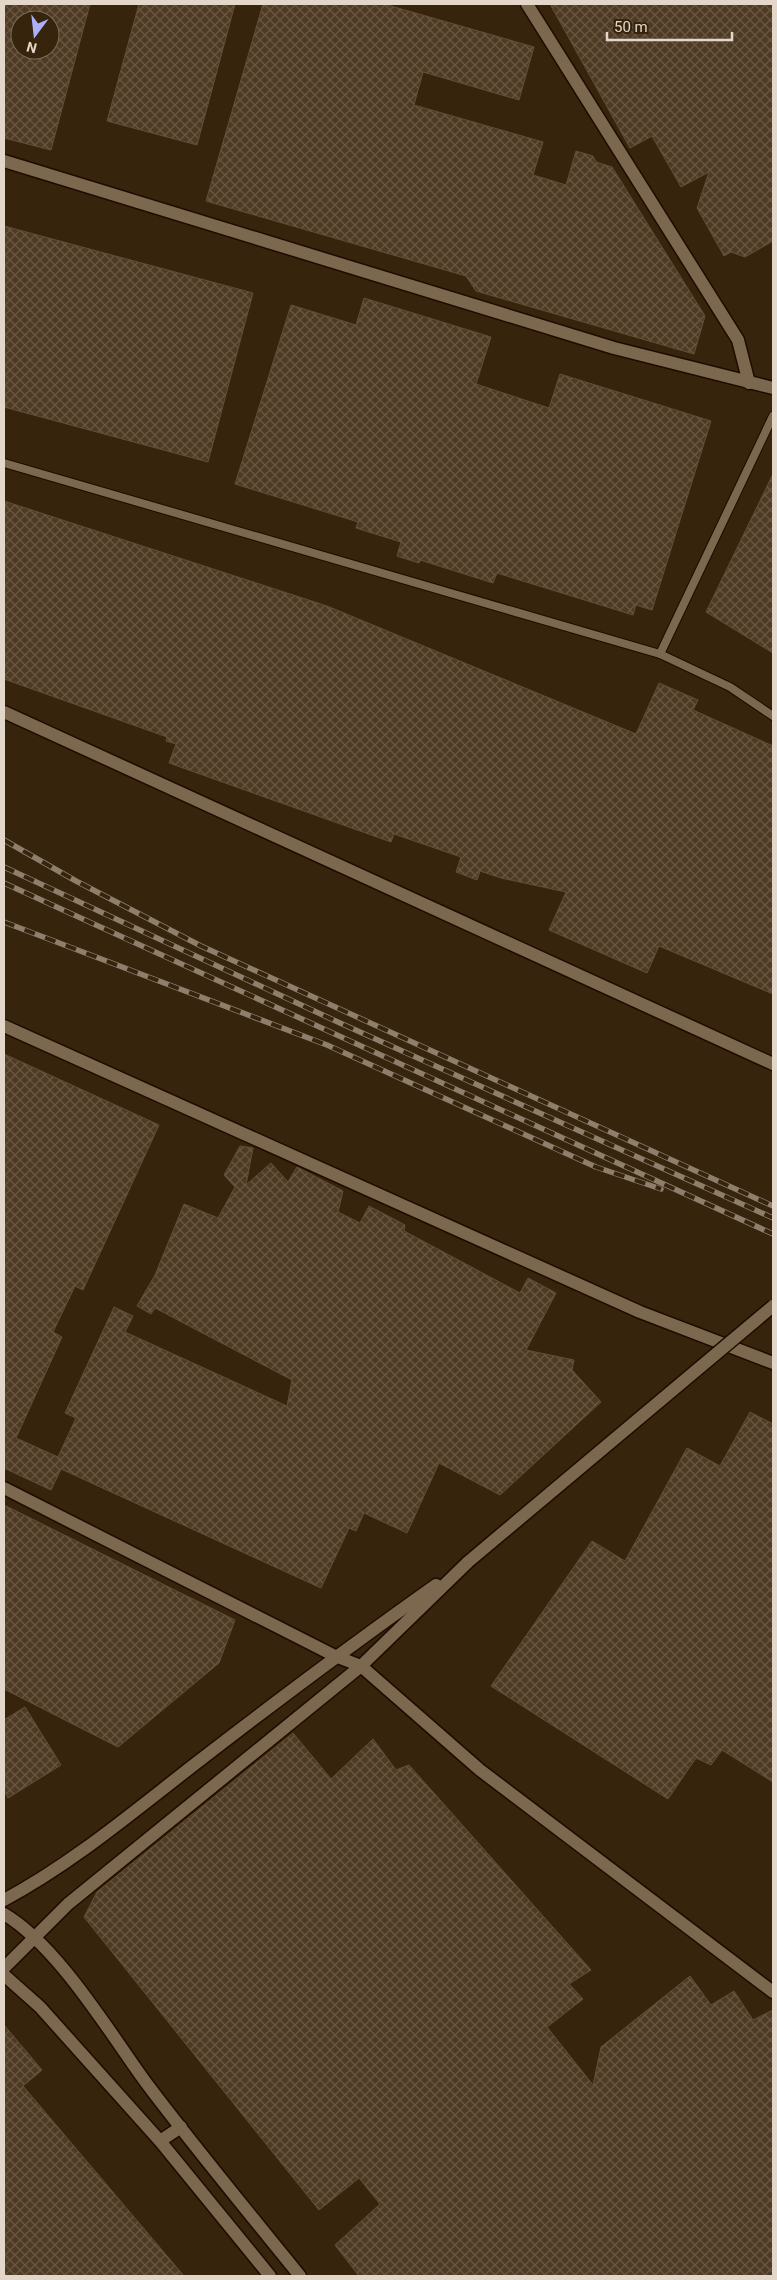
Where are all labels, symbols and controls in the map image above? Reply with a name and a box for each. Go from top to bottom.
north arrow [10,10,60,60]
scale bar [607,10,732,42]
text: 50 m [614,18,648,36]
text: N [25,39,38,57]

